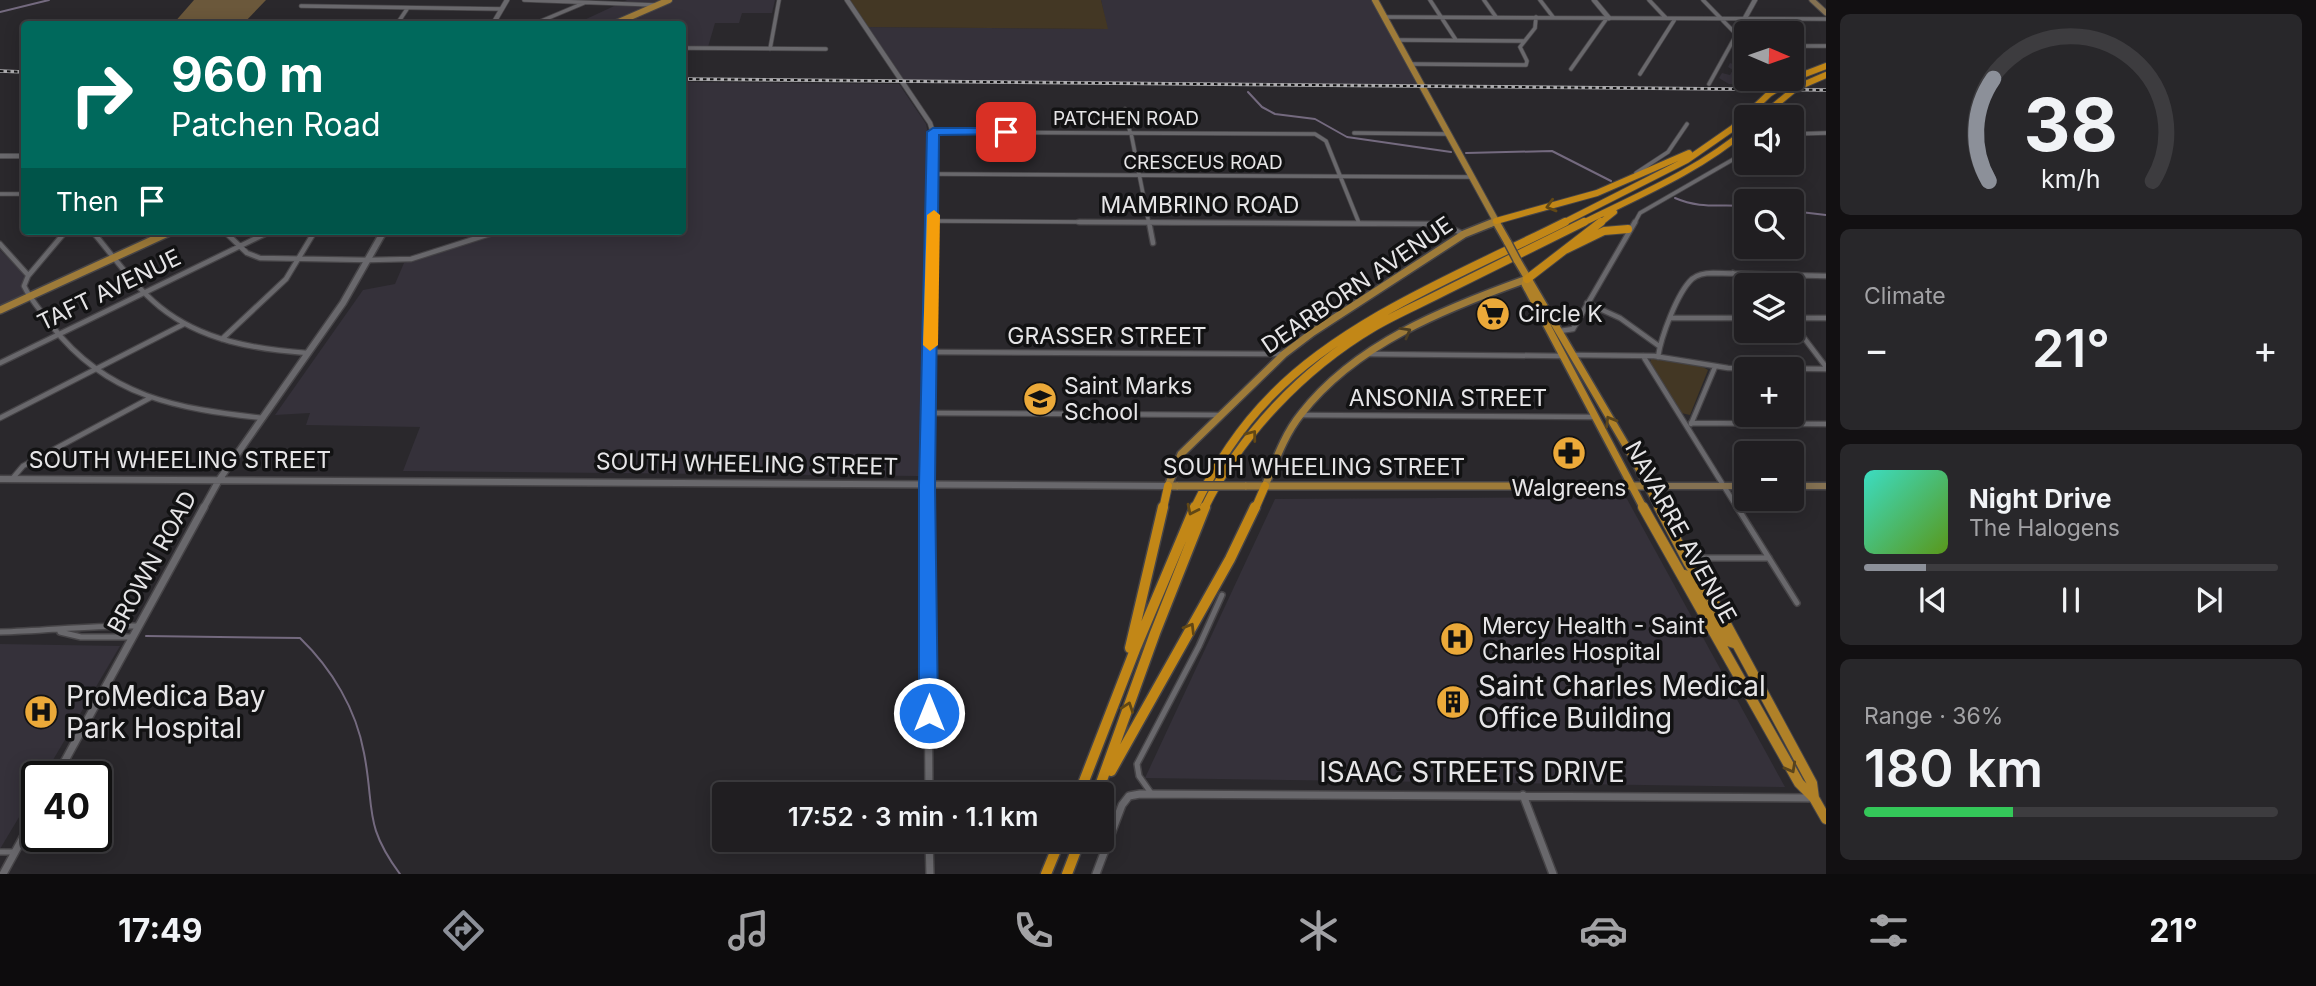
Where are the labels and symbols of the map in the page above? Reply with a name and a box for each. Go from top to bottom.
north arrow [1734,21,1804,91]
pin [976,102,1036,162]
street label: PATCHEN ROAD [1053,107,1199,130]
street label: CRESCEUS ROAD [1123,151,1283,174]
street label: MAMBRINO ROAD [1101,191,1299,219]
one-way arrow [1545,198,1557,213]
street label: DEARBORN AVENUE [1256,211,1458,359]
street label: TAFT AVENUE [33,243,185,337]
supermarket icon: Circle K [1474,295,1512,333]
place label: Circle K [1518,300,1603,328]
street label: GRASSER STREET [1007,322,1207,350]
one-way arrow [1399,327,1411,340]
place label: Saint Marks School [1064,372,1192,426]
school or university icon: Saint Marks School [1021,380,1059,418]
street label: ANSONIA STREET [1349,384,1547,412]
one-way arrow [1606,415,1619,428]
one-way arrow [1244,430,1257,442]
pharmacy icon: Walgreens [1550,434,1588,472]
street label: NAVARRE AVENUE [1619,436,1743,628]
street label: SOUTH WHEELING STREET [29,446,331,474]
street label: SOUTH WHEELING STREET [596,447,898,481]
street label: SOUTH WHEELING STREET [1163,453,1465,481]
place label: Walgreens [1512,474,1626,502]
street label: BROWN ROAD [101,486,203,638]
one-way arrow [1186,503,1200,515]
place label: Mercy Health - Saint Charles Hospital [1482,612,1706,666]
hospital icon: Mercy Health - Saint Charles Hospital [1438,620,1476,658]
one-way arrow [1182,622,1195,635]
place label: Saint Charles Medical Office Building [1478,669,1766,735]
position arrow [892,676,966,750]
place label: ProMedica Bay Park Hospital [66,679,266,745]
building icon: Saint Charles Medical Office Building [1434,683,1472,721]
hospital icon: ProMedica Bay Park Hospital [22,693,60,731]
one-way arrow [1120,701,1134,713]
street label: ISAAC STREETS DRIVE [1319,755,1625,789]
speed limit sign: 40 [21,761,112,852]
one-way arrow [1783,761,1796,774]

